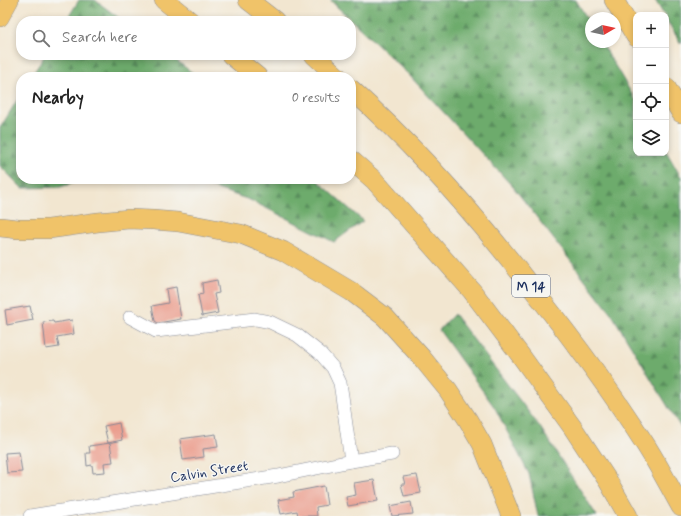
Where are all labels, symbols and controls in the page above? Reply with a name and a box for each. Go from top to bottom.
north arrow [585,12,621,48]
map controls [633,12,669,156]
button: + [633,12,669,48]
search box [16,16,356,60]
icon: search [30,27,52,49]
text: Search here [62,28,138,48]
button: − [633,48,669,84]
button: locate [633,84,669,120]
text: Nearby [32,87,84,109]
text: 0 results [292,90,340,107]
button: layers [633,120,669,156]
road number: M 14 [512,275,550,297]
street label: Calvin Street [169,457,249,487]

